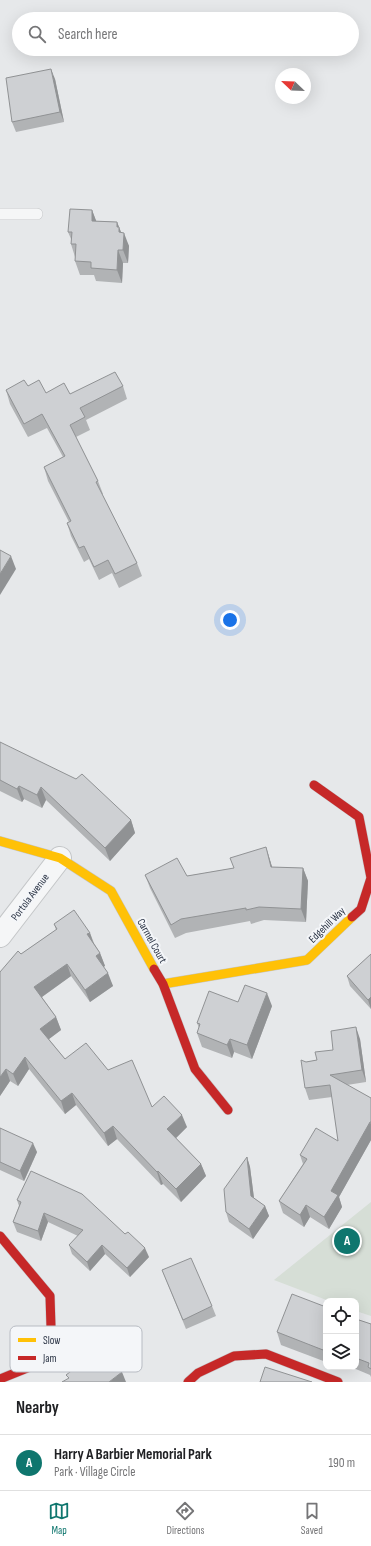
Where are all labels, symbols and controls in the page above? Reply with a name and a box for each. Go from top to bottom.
search box [12,12,359,56]
icon: search [26,23,48,45]
text: Search here [58,25,118,44]
north arrow [275,68,311,104]
your location [220,610,240,630]
street label: Portola Avenue [8,871,52,923]
street label: Edgehill Way [306,904,348,946]
street label: Carmel Court [134,916,170,966]
pin: A [334,1226,360,1256]
map controls [323,1298,359,1370]
button: locate [323,1298,359,1334]
legend [10,1326,142,1372]
text: Slow [43,1334,60,1347]
button: layers [323,1334,359,1370]
text: Jam [42,1352,57,1365]
text: Nearby [16,1398,59,1418]
text: Harry A Barbier Memorial Park [54,1445,212,1464]
text: A [26,1455,32,1471]
text: 190 m [328,1455,355,1471]
text: Park · Village Circle [54,1464,135,1480]
tab: Map [48,1500,70,1537]
tab: Directions [167,1500,204,1537]
tab: Saved [301,1500,323,1537]

